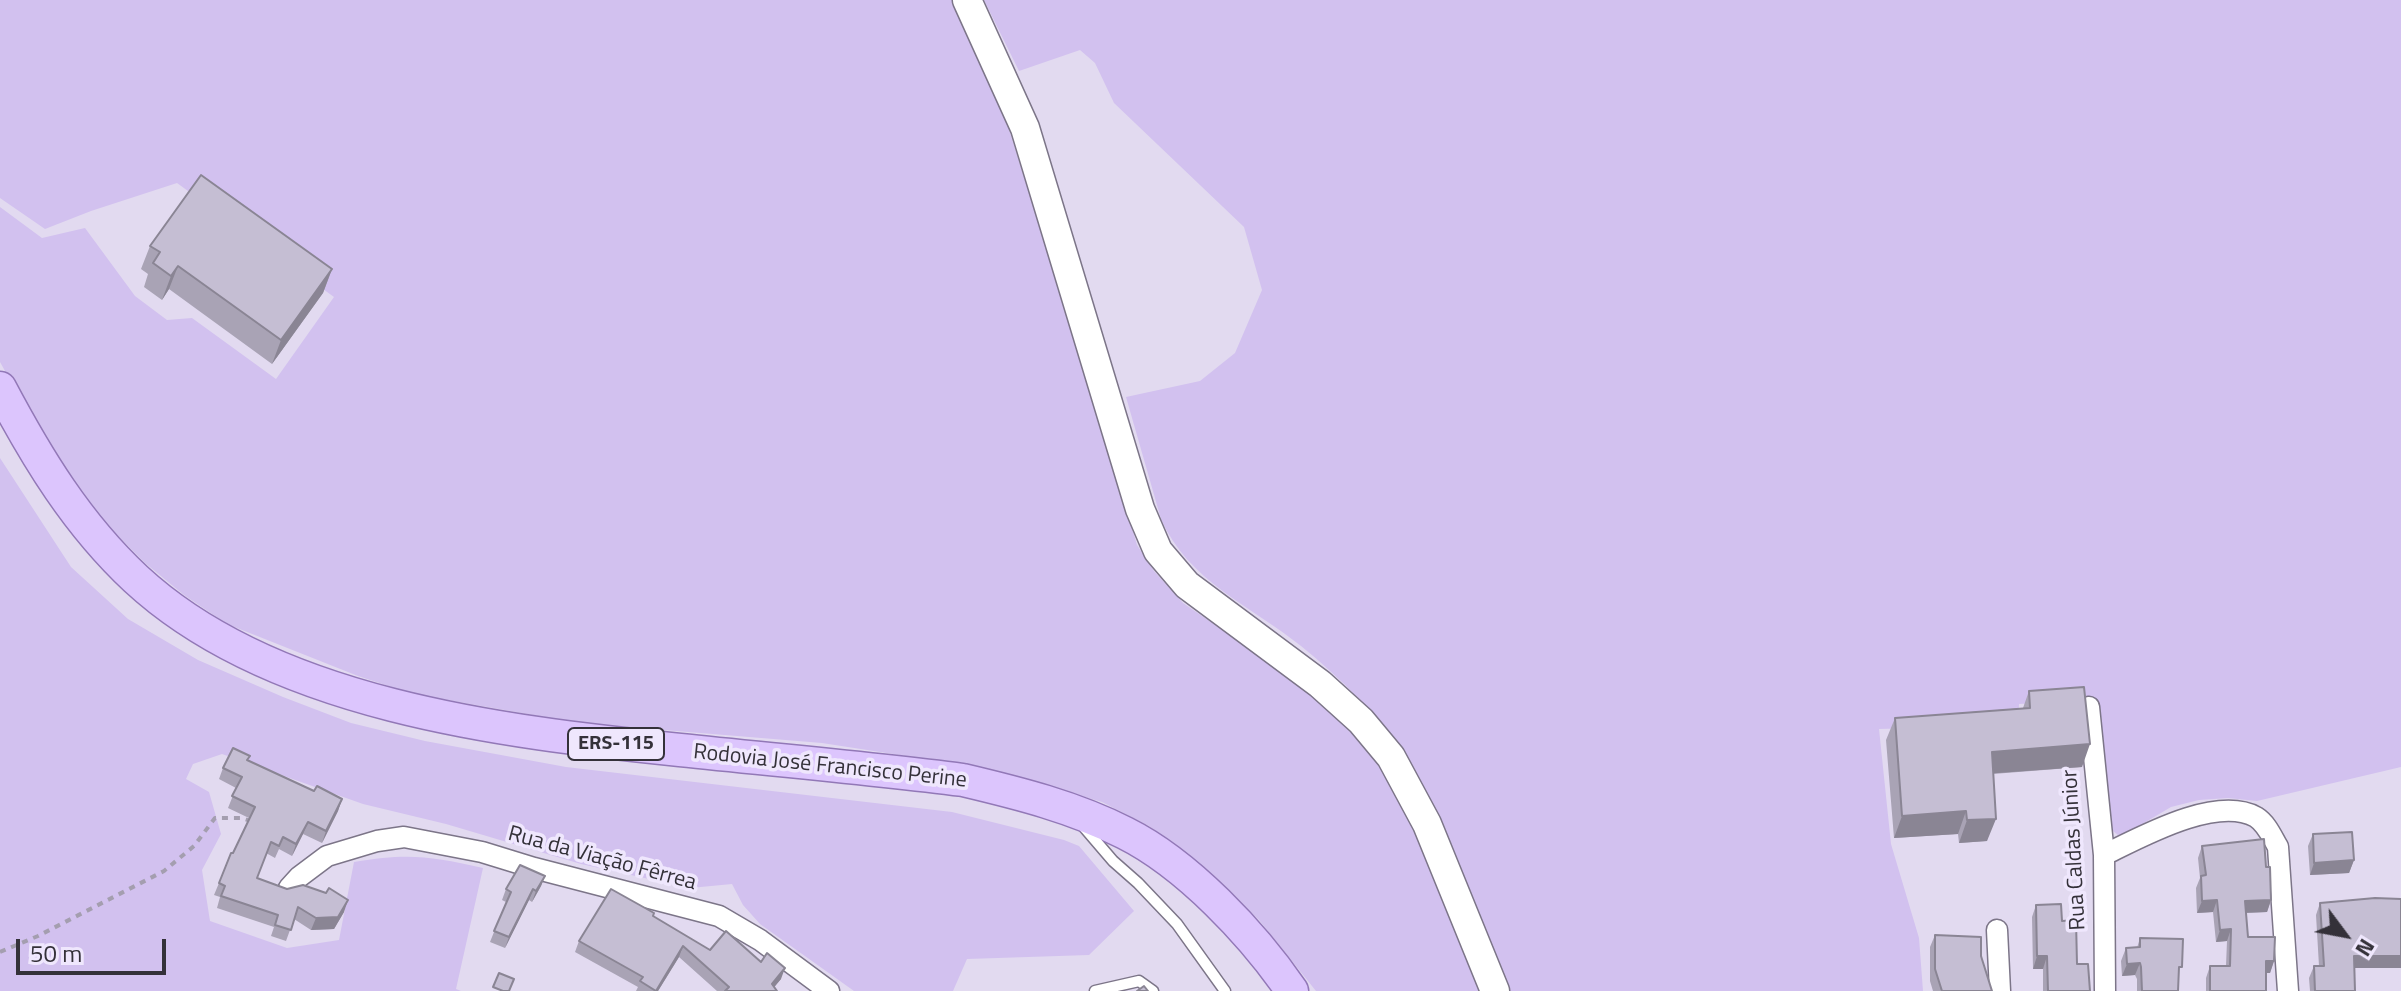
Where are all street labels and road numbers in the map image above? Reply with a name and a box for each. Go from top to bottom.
road number: ERS-115 [568,728,664,760]
street label: Rodovia José Francisco Perine [692,740,968,794]
street label: Rua Caldas Júnior [2058,769,2092,931]
street label: Rua da Viação Fêrrea [505,821,699,897]

